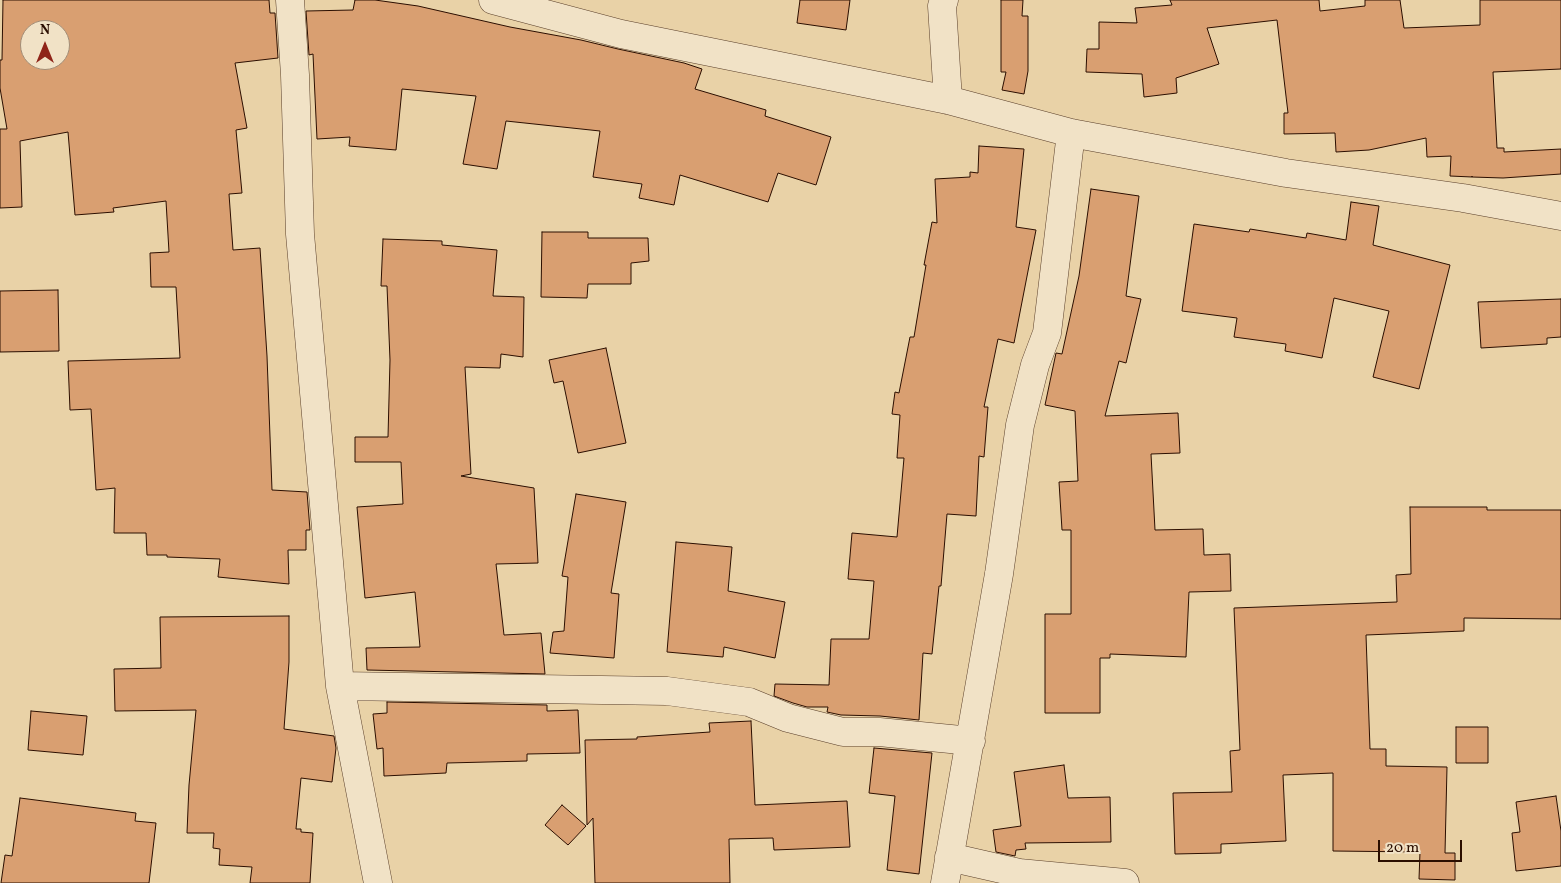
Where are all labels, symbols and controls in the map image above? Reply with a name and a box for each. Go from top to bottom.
north arrow [20,20,70,70]
text: N [40,21,50,40]
scale bar [1381,830,1465,862]
text: 20 m [1386,838,1419,859]

